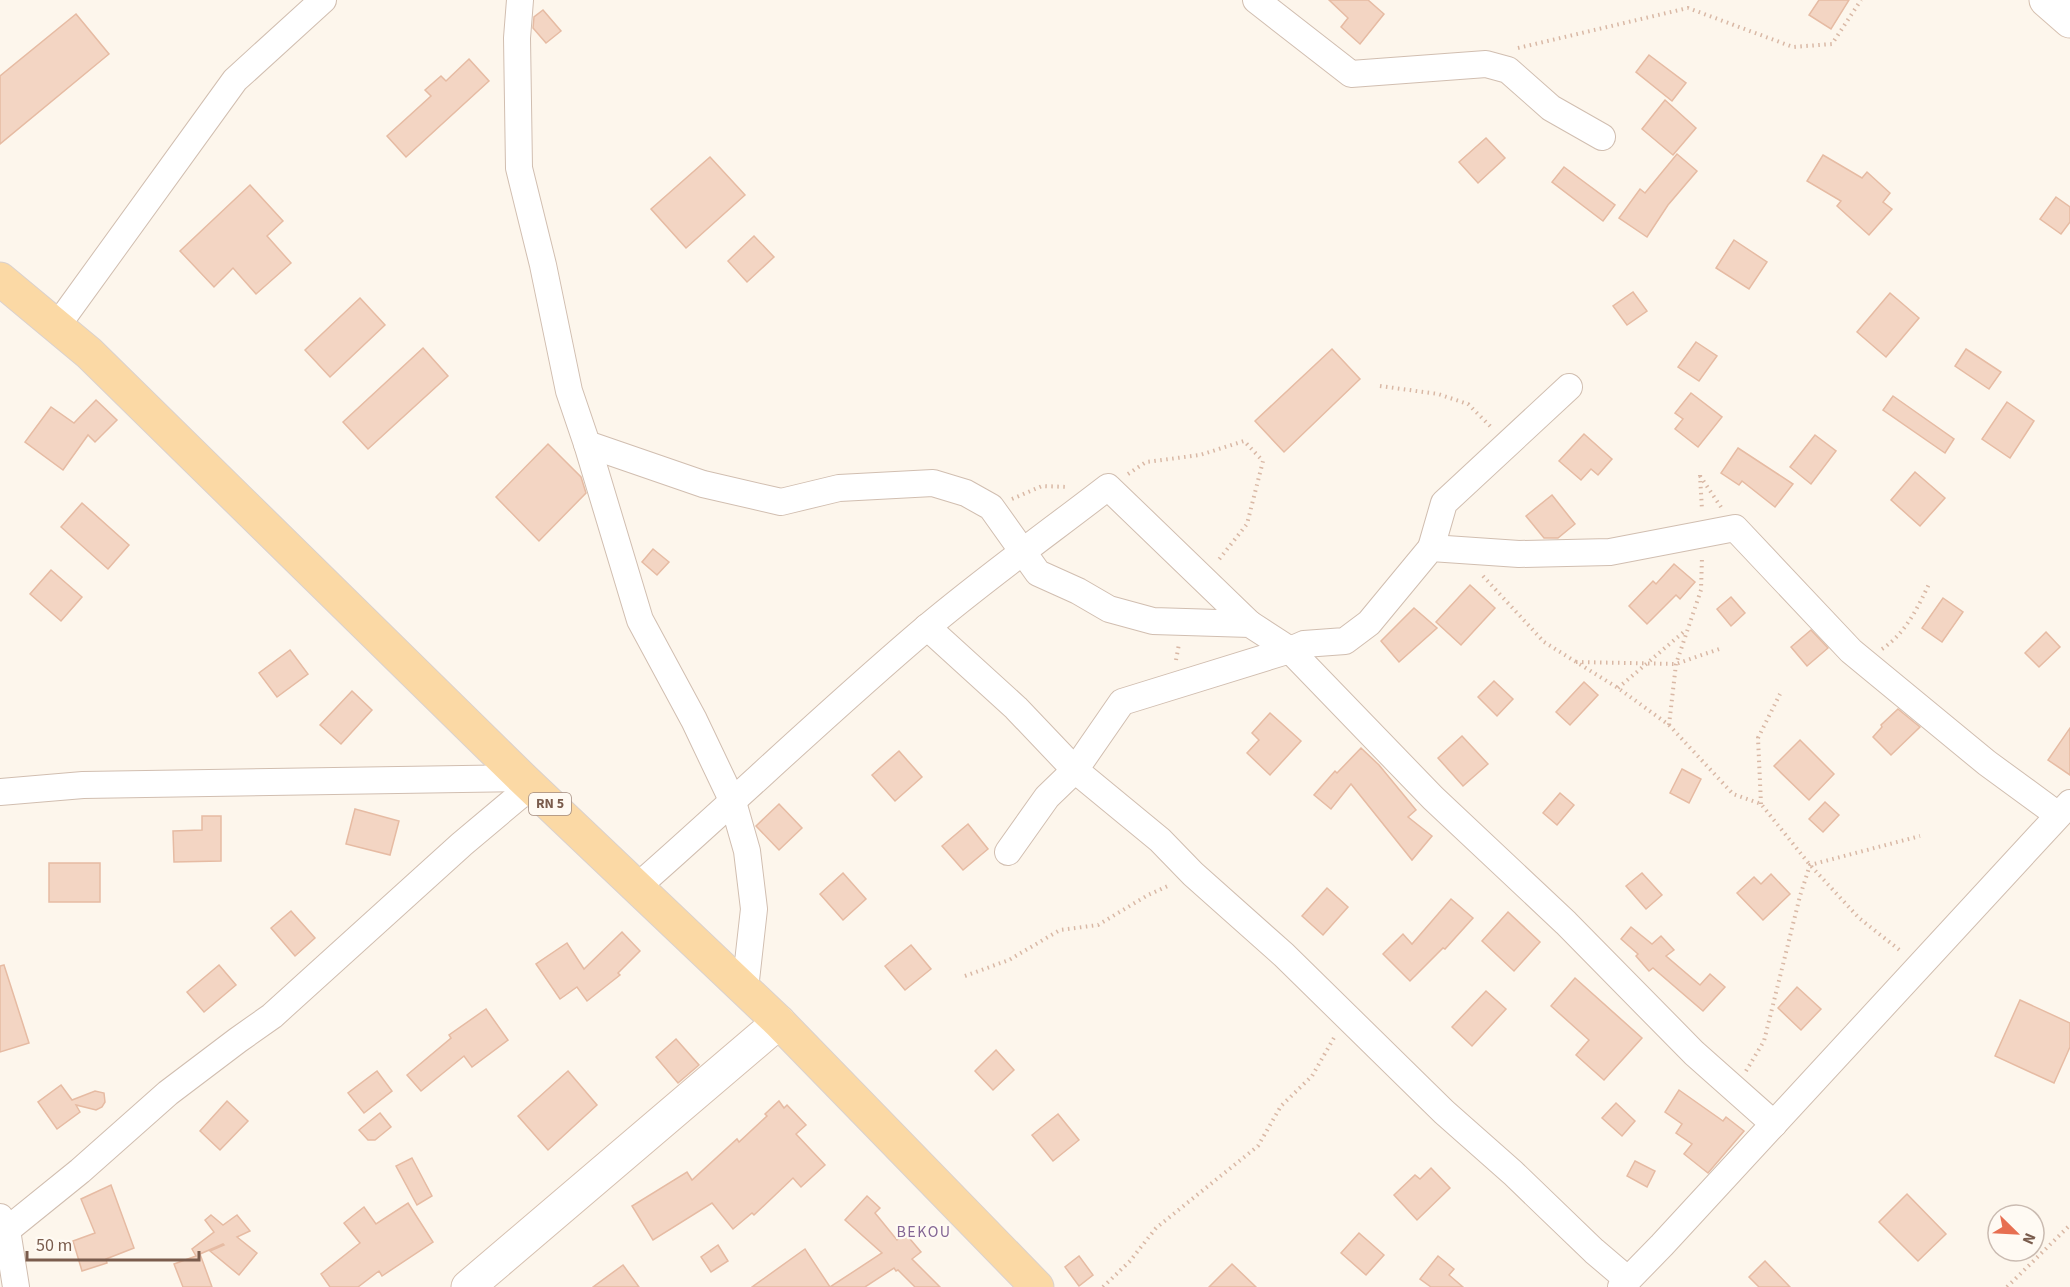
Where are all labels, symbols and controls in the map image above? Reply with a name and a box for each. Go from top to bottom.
road number: RN 5 [529,793,571,815]
north arrow [1986,1203,2046,1263]
district label: BEKOU [896,1221,952,1243]
scale bar [27,1224,200,1262]
text: N [2017,1229,2041,1248]
text: 50 m [36,1233,72,1258]

